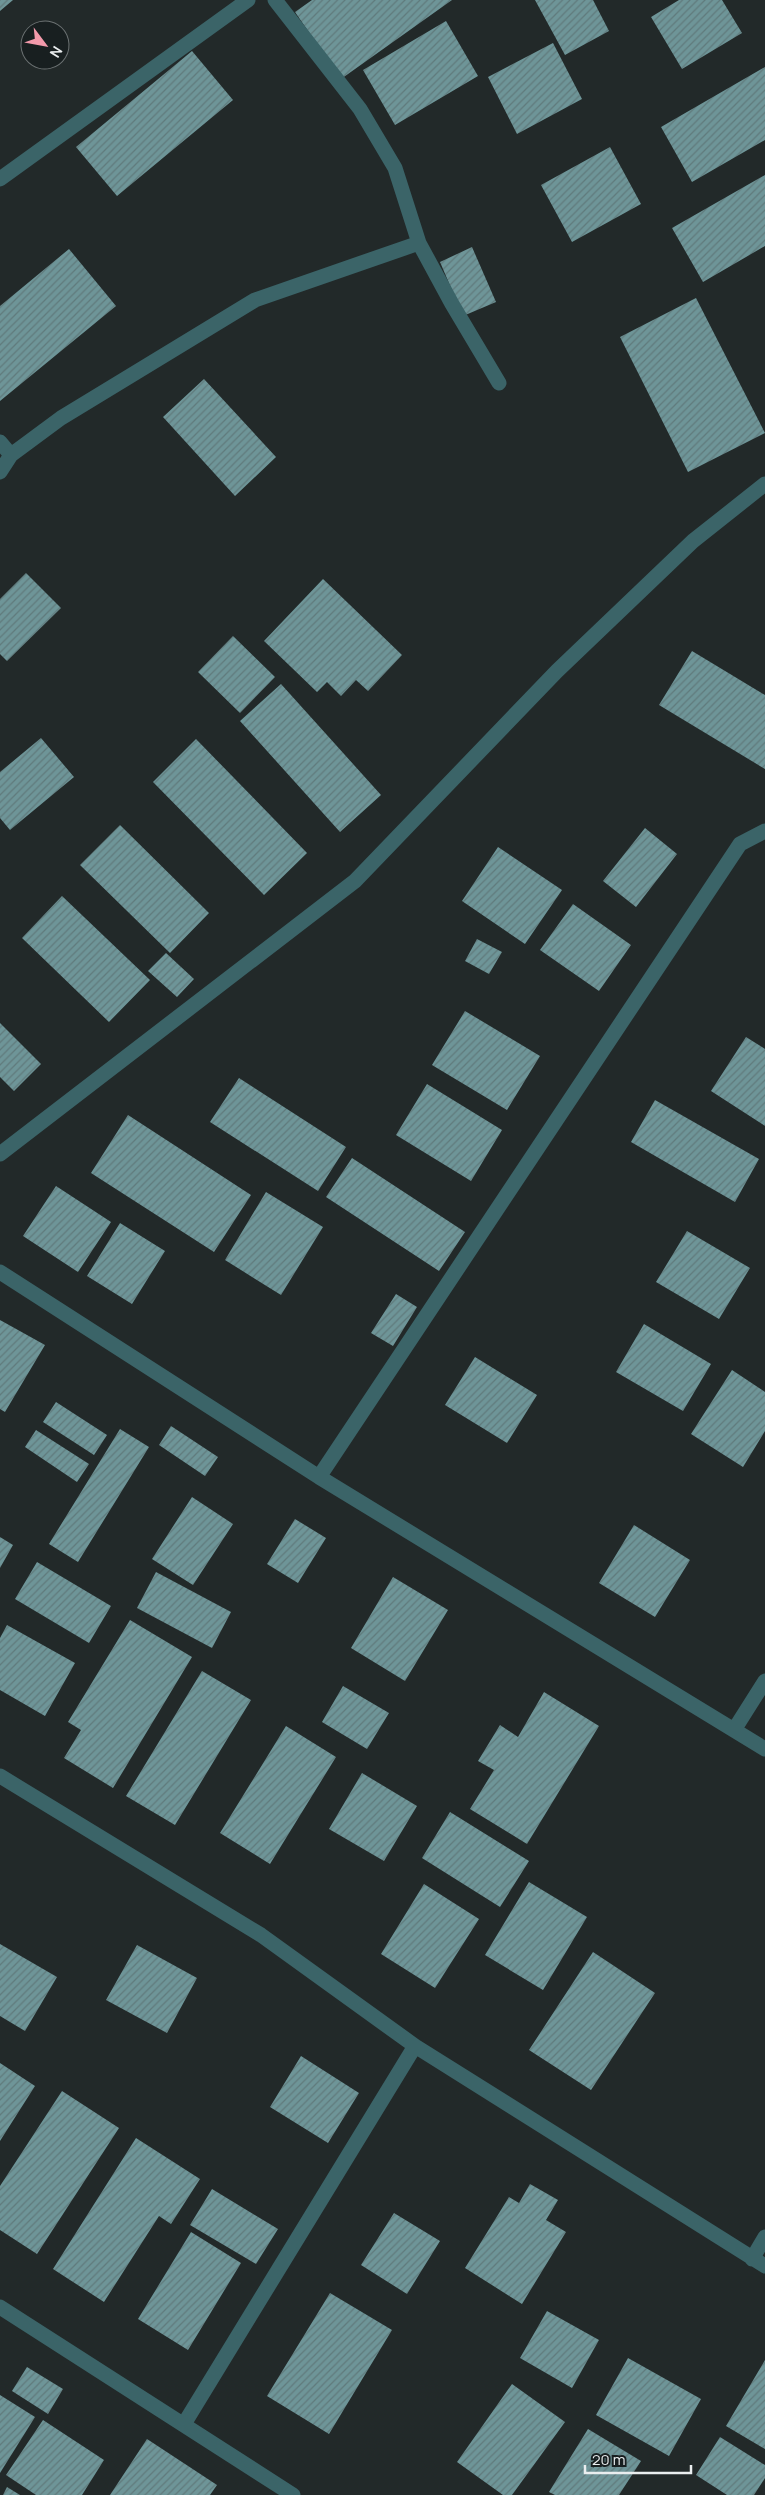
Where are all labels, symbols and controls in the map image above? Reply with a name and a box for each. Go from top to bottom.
north arrow [20,20,70,70]
text: N [46,43,67,61]
scale bar [585,2442,691,2474]
text: 20 m [592,2449,625,2470]

